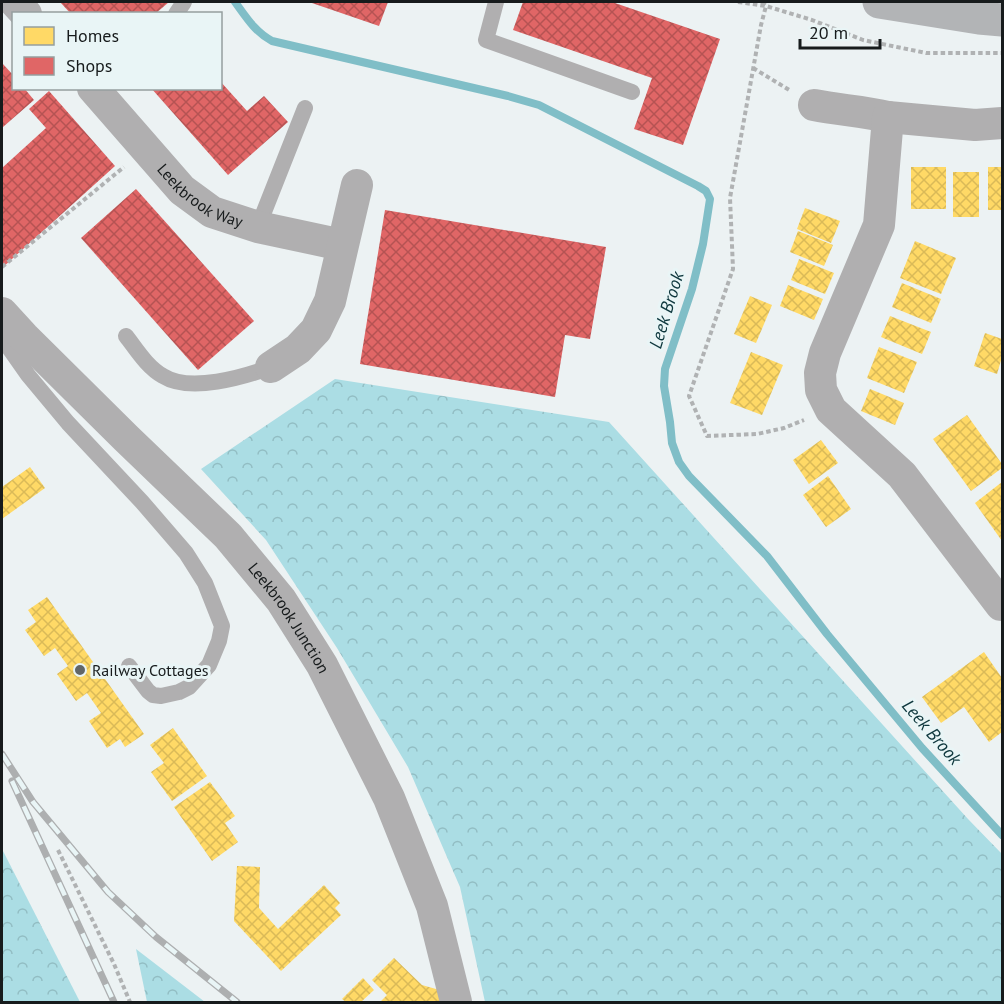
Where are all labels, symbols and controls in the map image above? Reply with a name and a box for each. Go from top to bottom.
legend [12,12,222,90]
scale bar [800,12,880,50]
text: 20 m [809,21,848,44]
text: Homes [66,24,119,47]
text: Shops [66,54,112,77]
street label: Leekbrook Way [153,159,246,232]
water label: Leek Brook [643,268,689,351]
street label: Leekbrook Junction [244,558,334,676]
place label: Railway Cottages [92,660,209,680]
marker: Railway Cottages [73,663,87,677]
water label: Leek Brook [897,695,967,770]

